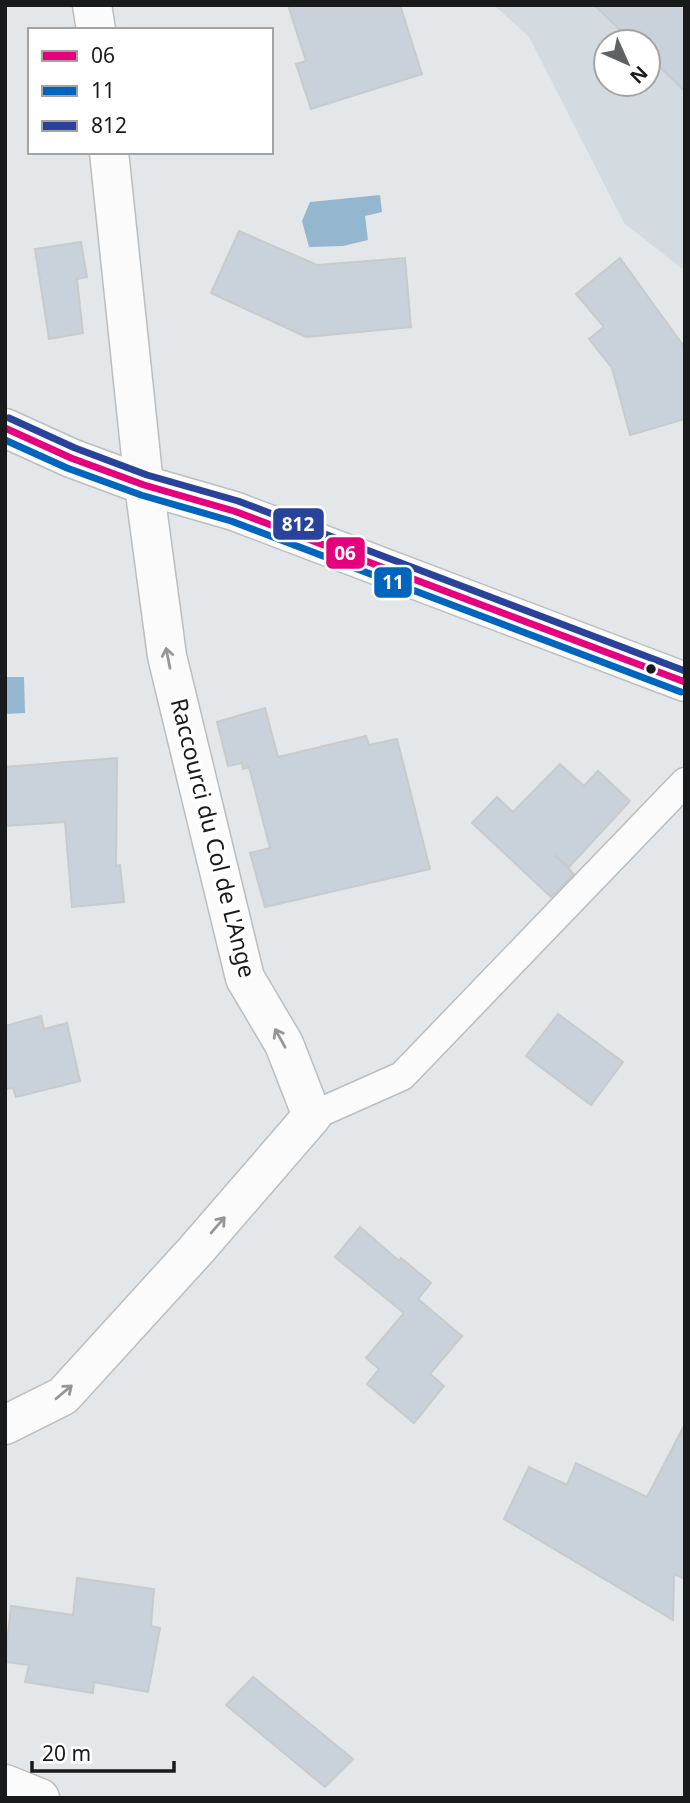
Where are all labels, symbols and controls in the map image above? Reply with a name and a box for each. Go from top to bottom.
legend [28,28,273,154]
north arrow [592,28,662,98]
text: 06 [91,41,115,69]
text: N [624,60,654,90]
text: 11 [91,76,115,104]
text: 812 [91,111,127,139]
line badge: 812 [272,507,325,541]
text: 812 [282,511,314,537]
line badge: 06 [325,536,366,570]
text: 06 [334,540,356,566]
line badge: 11 [373,566,413,599]
text: 11 [382,569,404,595]
one-way arrow [161,647,174,670]
unlabelled marker [644,662,658,676]
street label: Raccourci du Col de L'Ange [164,695,264,981]
one-way arrow [273,1029,287,1049]
one-way arrow [210,1216,226,1234]
one-way arrow [55,1384,73,1400]
scale bar [32,1730,173,1774]
text: 20 m [42,1739,91,1767]

